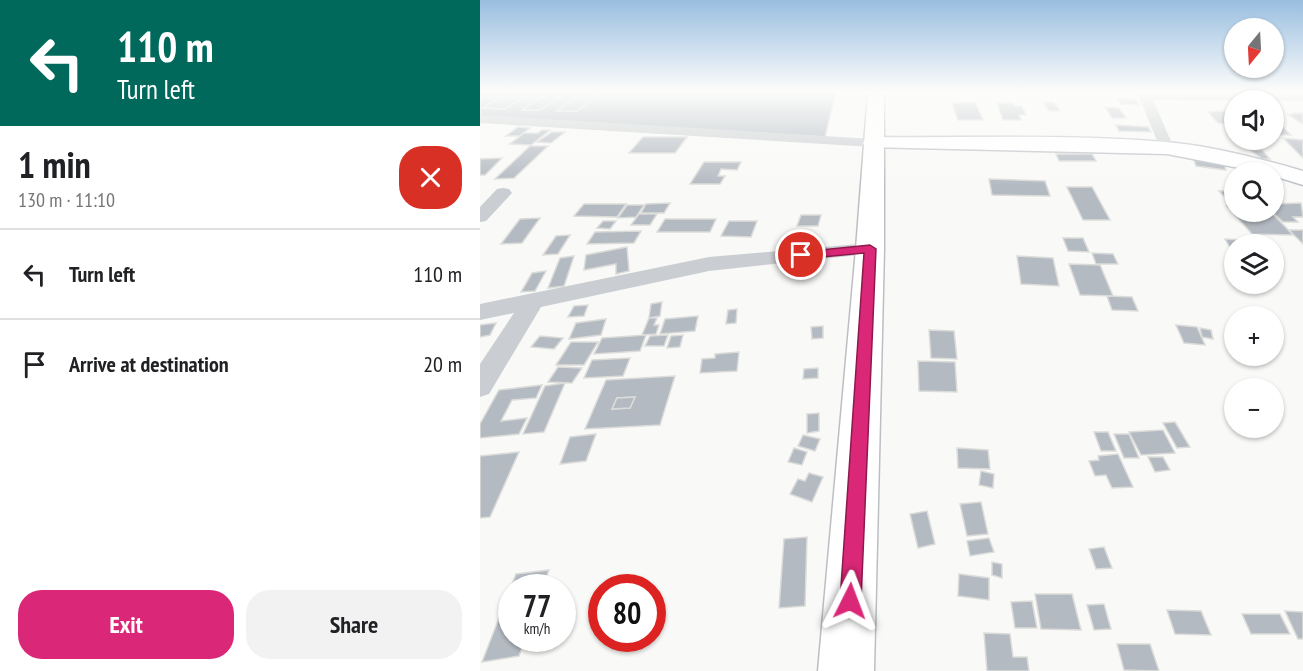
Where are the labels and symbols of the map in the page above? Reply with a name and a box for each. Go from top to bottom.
north arrow [1224,18,1284,78]
pin [775,229,826,280]
position arrow [818,569,882,633]
speed limit sign: 80 [588,574,666,652]

